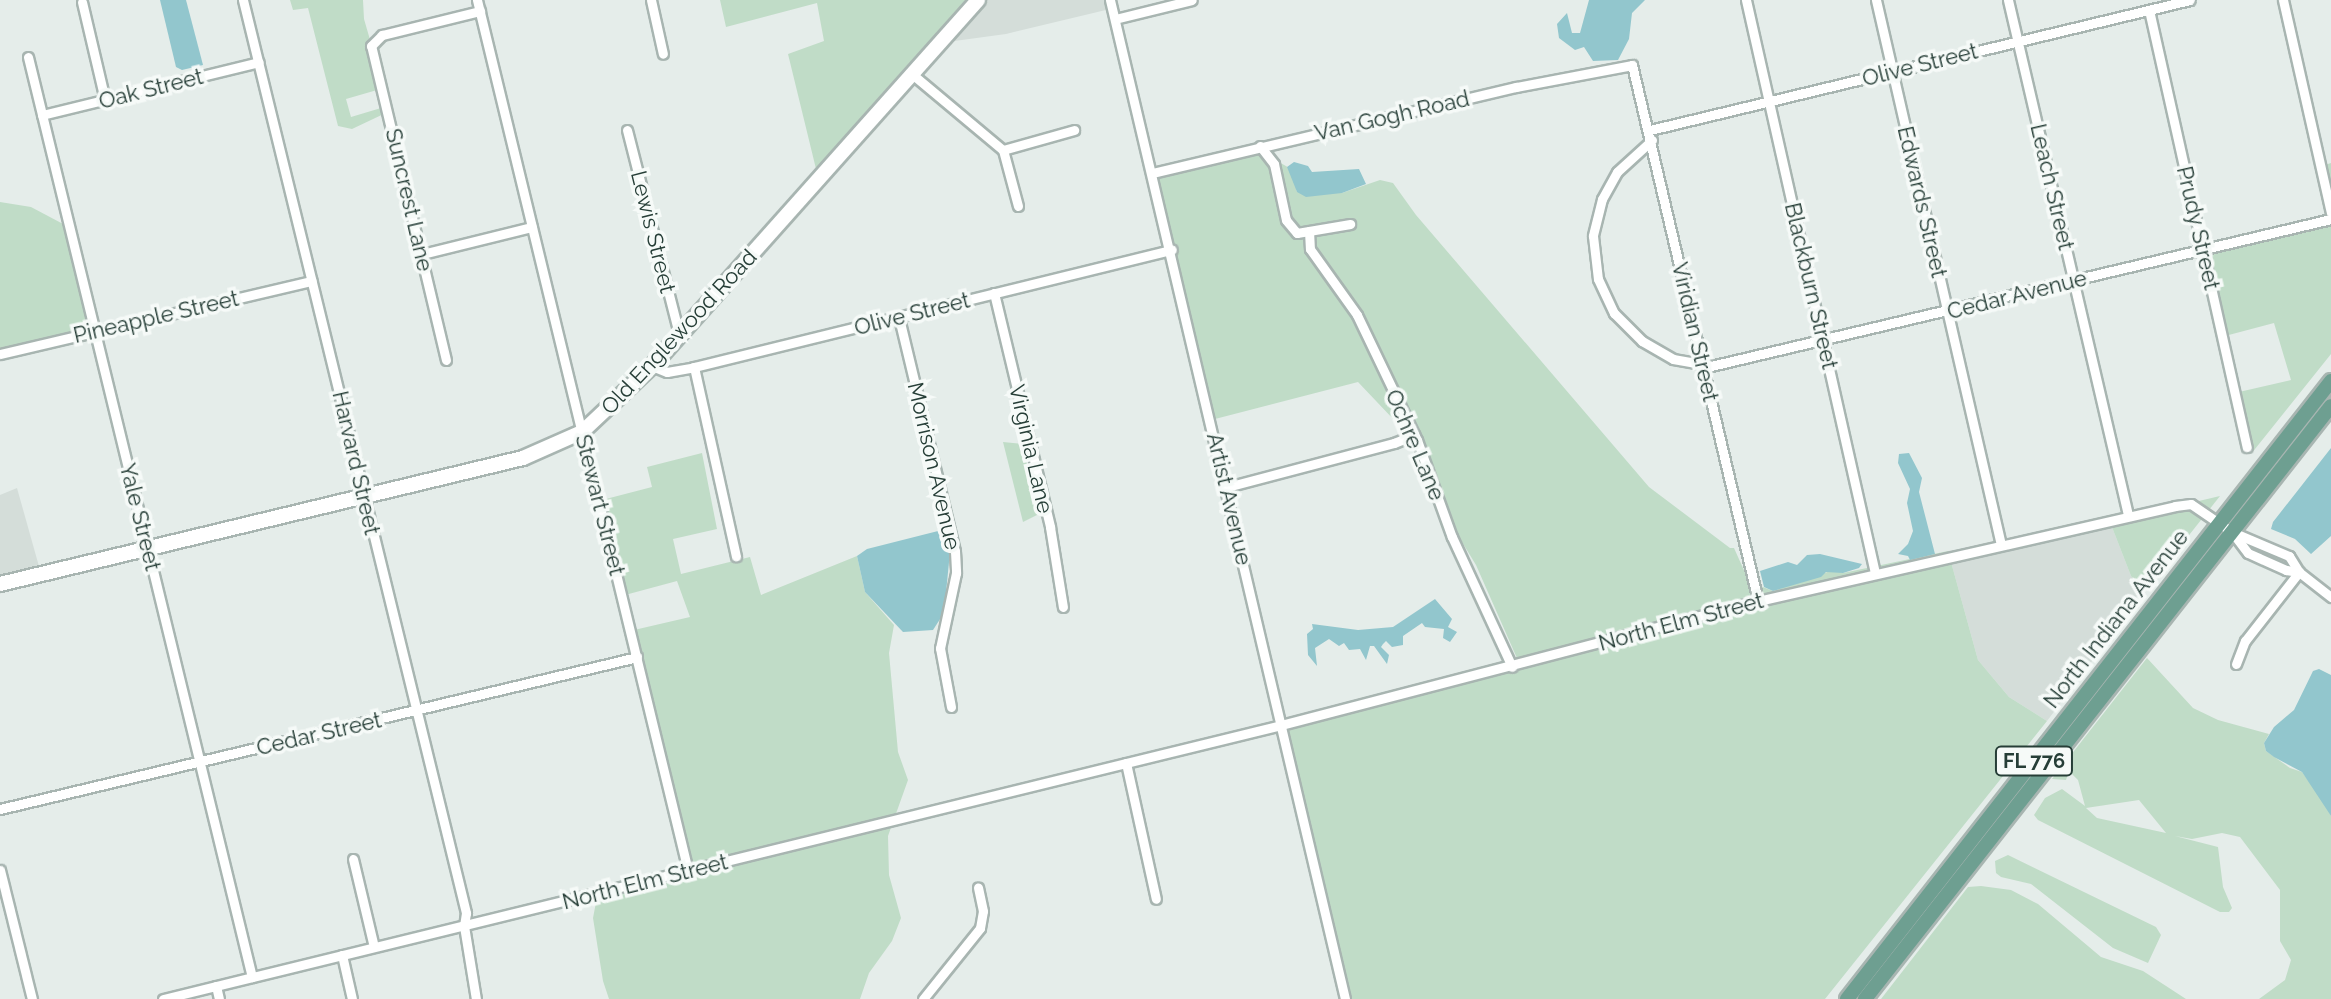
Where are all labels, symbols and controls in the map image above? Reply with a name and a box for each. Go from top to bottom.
street label: Olive Street [1859,38,1981,92]
street label: Oak Street [96,63,206,115]
street label: Van Gogh Road [1312,85,1472,147]
street label: Leach Street [2025,121,2079,253]
street label: Edwards Street [1892,124,1952,280]
street label: Suncrest Lane [380,126,438,274]
street label: Prudy Street [2171,163,2225,293]
street label: Lewis Street [625,168,681,296]
street label: Blackburn Street [1779,200,1843,372]
street label: Old Englewood Road [596,244,762,420]
street label: Viridian Street [1666,260,1724,404]
street label: Cedar Avenue [1944,265,2090,325]
street label: Pineapple Street [71,285,241,349]
street label: Olive Street [851,287,973,341]
street label: Morrison Avenue [902,379,966,553]
street label: Virginia Lane [1003,382,1059,516]
street label: Ochre Lane [1380,386,1450,504]
street label: Harvard Street [327,388,385,538]
street label: Artist Avenue [1201,430,1257,568]
street label: Stewart Street [570,432,630,578]
street label: Yale Street [114,461,166,573]
street label: North Indiana Avenue [2038,524,2194,714]
street label: North Elm Street [1596,587,1766,657]
street label: Cedar Street [254,707,384,761]
road number: FL 776 [1994,745,2074,777]
street label: North Elm Street [560,849,730,915]

